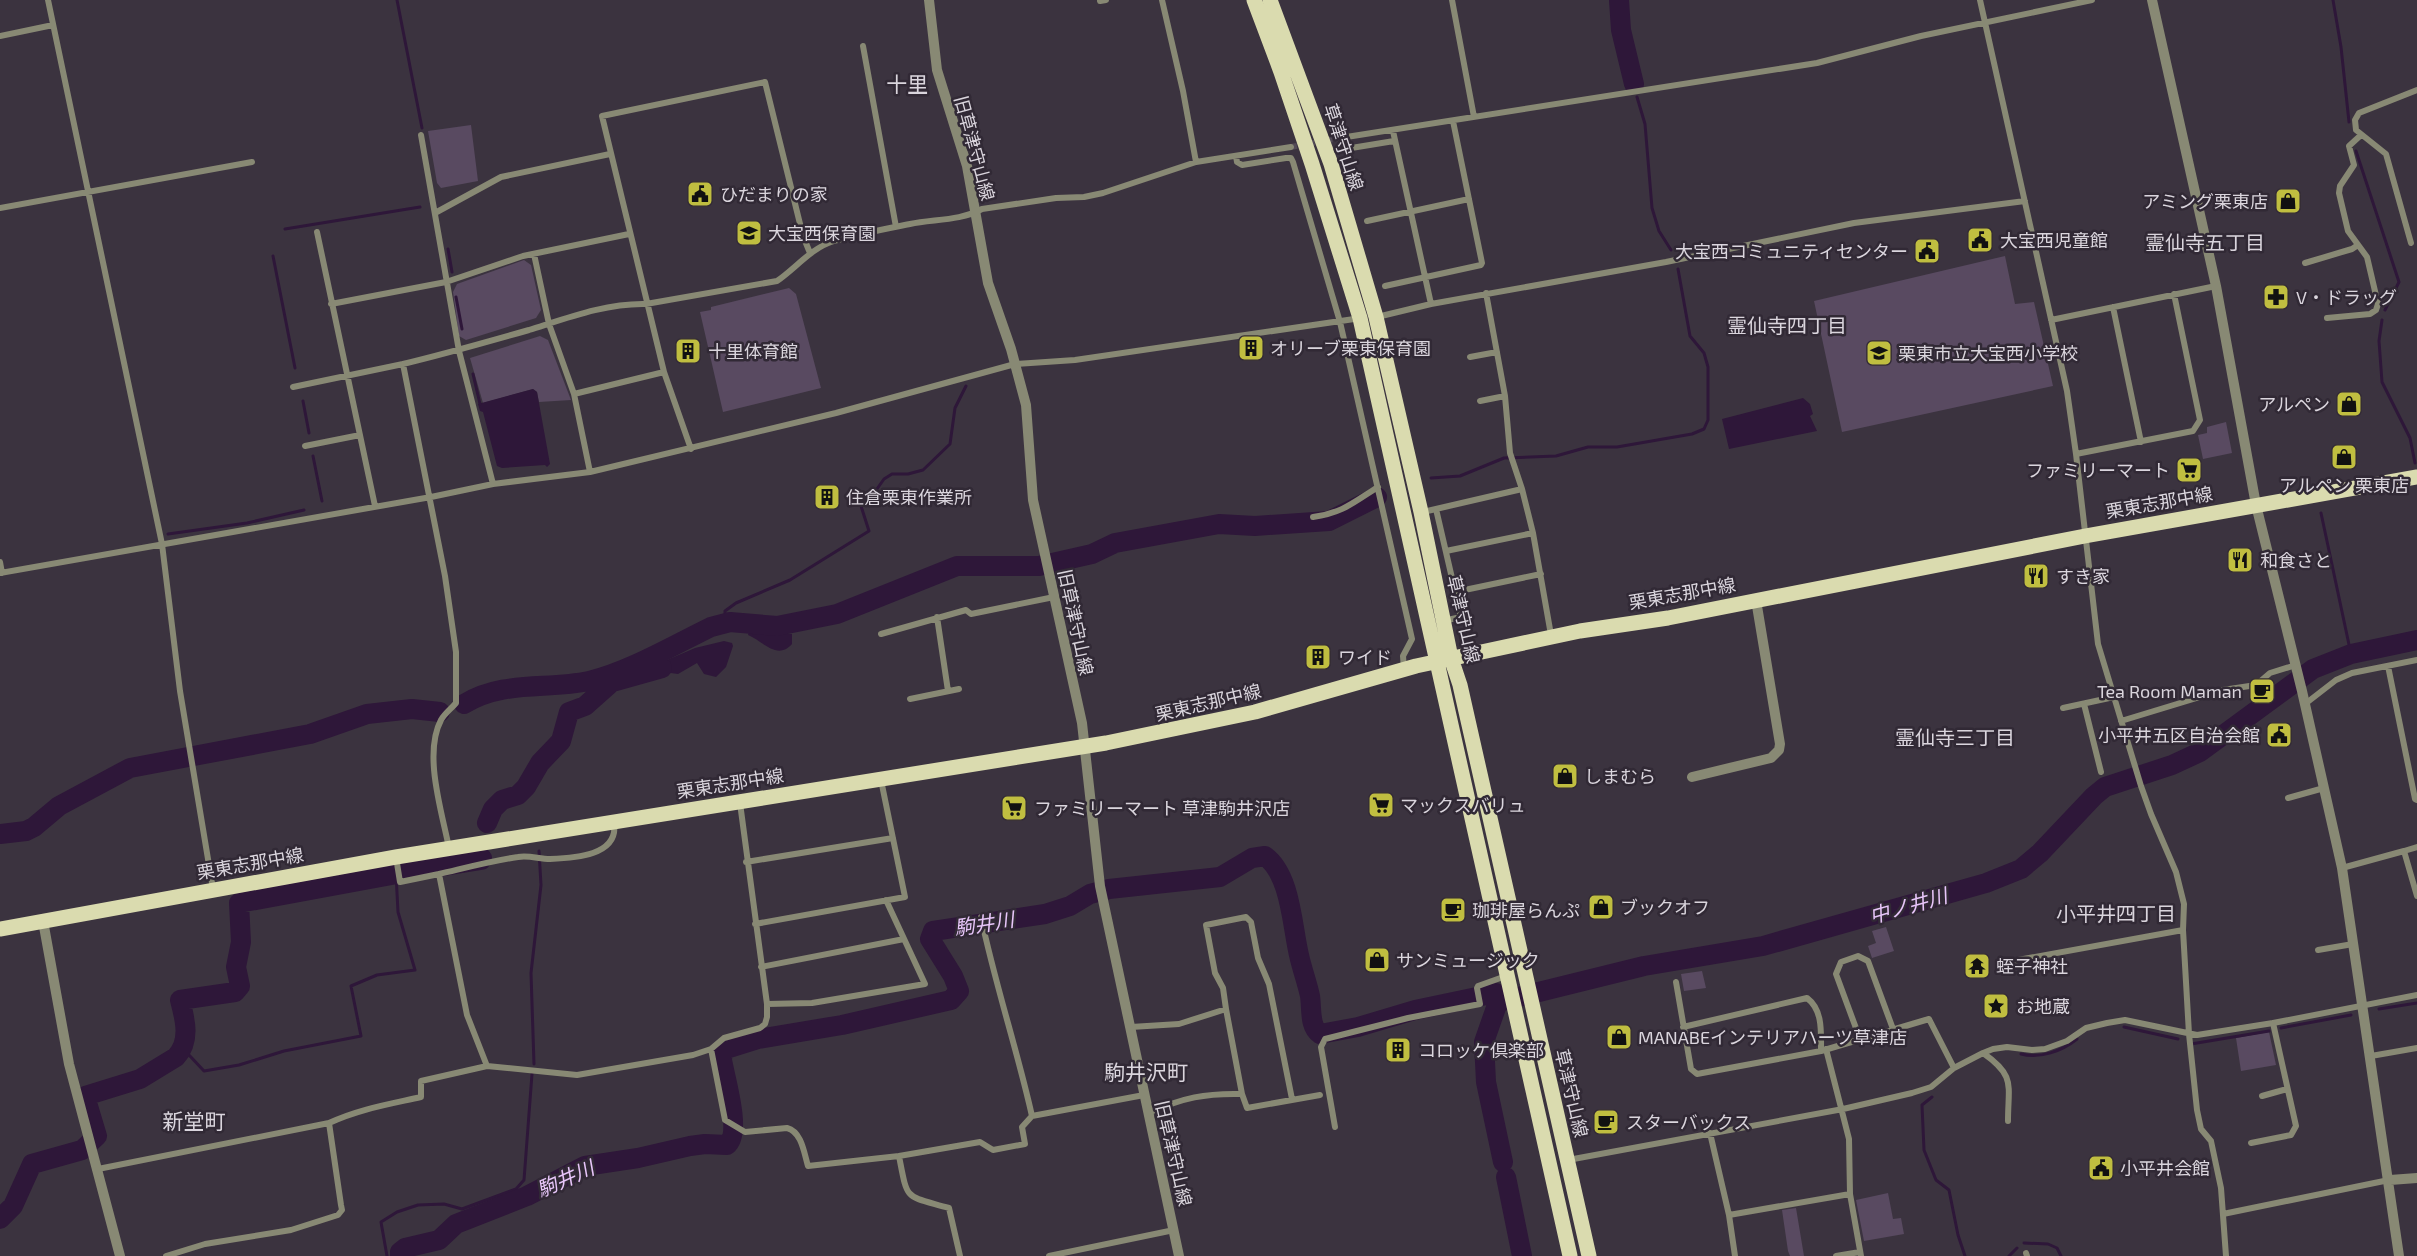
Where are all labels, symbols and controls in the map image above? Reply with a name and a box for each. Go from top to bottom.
district label: 十里 [886,71,928,96]
street label: 旧草津守山線 [950,93,1000,203]
street label: 草津守山線 [1320,101,1368,193]
public building icon: ひだまりの家 [685,179,715,209]
place label: ひだまりの家 [720,183,828,205]
shop icon: アミング栗東店 [2273,186,2303,216]
place label: アミング栗東店 [2142,190,2268,212]
school or university icon: 大宝西保育園 [734,218,764,248]
place label: 大宝西保育園 [768,222,876,244]
public building icon: 大宝西児童館 [1965,225,1995,255]
place label: 大宝西児童館 [2000,229,2108,251]
district label: 霊仙寺五丁目 [2145,230,2265,254]
public building icon: 大宝西コミュニティセンター [1912,236,1942,266]
place label: 大宝西コミュニティセンター [1675,240,1908,262]
pharmacy icon: V・ドラッグ [2261,282,2291,312]
place label: V・ドラッグ [2296,286,2397,308]
district label: 霊仙寺四丁目 [1727,313,1847,337]
building icon: オリーブ栗東保育園 [1236,333,1266,363]
building icon: 十里体育館 [673,336,703,366]
place label: オリーブ栗東保育園 [1270,337,1431,359]
school or university icon: 栗東市立大宝西小学校 [1864,338,1894,368]
place label: 十里体育館 [708,340,798,362]
place label: 栗東市立大宝西小学校 [1898,342,2078,364]
shop icon: アルペン [2334,389,2364,419]
place label: アルペン [2258,393,2330,415]
shop icon: アルペン 栗東店 [2329,442,2359,472]
supermarket icon: ファミリーマート [2174,455,2204,485]
place label: ファミリーマート [2026,459,2170,481]
place label: アルペン 栗東店 [2279,474,2409,496]
building icon: 住倉栗東作業所 [812,482,842,512]
street label: 栗東志那中線 [2104,482,2214,522]
place label: 住倉栗東作業所 [846,486,972,508]
restaurant icon: 和食さと [2225,545,2255,575]
place label: 和食さと [2260,549,2332,571]
restaurant icon: すき家 [2021,561,2051,591]
place label: すき家 [2056,565,2110,587]
street label: 旧草津守山線 [1054,567,1098,677]
street label: 草津守山線 [1443,573,1485,665]
street label: 栗東志那中線 [1627,573,1737,613]
building icon: ワイド [1303,642,1333,672]
place label: ワイド [1338,646,1392,668]
cafe icon: Tea Room Maman [2247,676,2277,706]
street label: 栗東志那中線 [1153,679,1263,725]
place label: Tea Room Maman [2097,680,2242,702]
public building icon: 小平井五区自治会館 [2264,720,2294,750]
place label: 小平井五区自治会館 [2098,724,2260,746]
district label: 霊仙寺三丁目 [1895,725,2015,749]
shop icon: しまむら [1550,761,1580,791]
street label: 栗東志那中線 [675,764,785,802]
place label: しまむら [1584,765,1656,787]
supermarket icon: マックスバリュ [1366,790,1396,820]
supermarket icon: ファミリーマート 草津駒井沢店 [999,793,1029,823]
place label: マックスバリュ [1400,794,1525,816]
place label: ファミリーマート 草津駒井沢店 [1034,797,1290,819]
street label: 栗東志那中線 [195,843,305,883]
water label: 中ノ井川 [1866,882,1952,928]
shop icon: ブックオフ [1586,892,1616,922]
cafe icon: 珈琲屋らんぷ [1438,895,1468,925]
place label: ブックオフ [1620,896,1710,918]
place label: 珈琲屋らんぷ [1472,899,1580,921]
district label: 小平井四丁目 [2056,901,2176,925]
water label: 駒井川 [952,906,1017,940]
shop icon: サンミュージック [1362,945,1392,975]
place label: サンミュージック [1396,949,1540,971]
temple icon: 蛭子神社 [1962,951,1992,981]
place label: 蛭子神社 [1996,955,2068,977]
place icon: お地蔵 [1981,991,2011,1021]
place label: お地蔵 [2016,995,2070,1017]
shop icon: MANABEインテリアハーツ草津店 [1604,1022,1634,1052]
place label: MANABEインテリアハーツ草津店 [1638,1026,1907,1048]
building icon: コロッケ倶楽部 [1383,1035,1413,1065]
place label: コロッケ倶楽部 [1418,1039,1544,1061]
street label: 草津守山線 [1551,1047,1593,1139]
district label: 駒井沢町 [1104,1059,1188,1084]
street label: 旧草津守山線 [1151,1098,1197,1208]
cafe icon: スターバックス [1591,1107,1621,1137]
district label: 新堂町 [163,1108,226,1133]
place label: スターバックス [1626,1111,1751,1133]
public building icon: 小平井会館 [2086,1153,2116,1183]
water label: 駒井川 [533,1154,599,1201]
place label: 小平井会館 [2120,1157,2210,1179]

